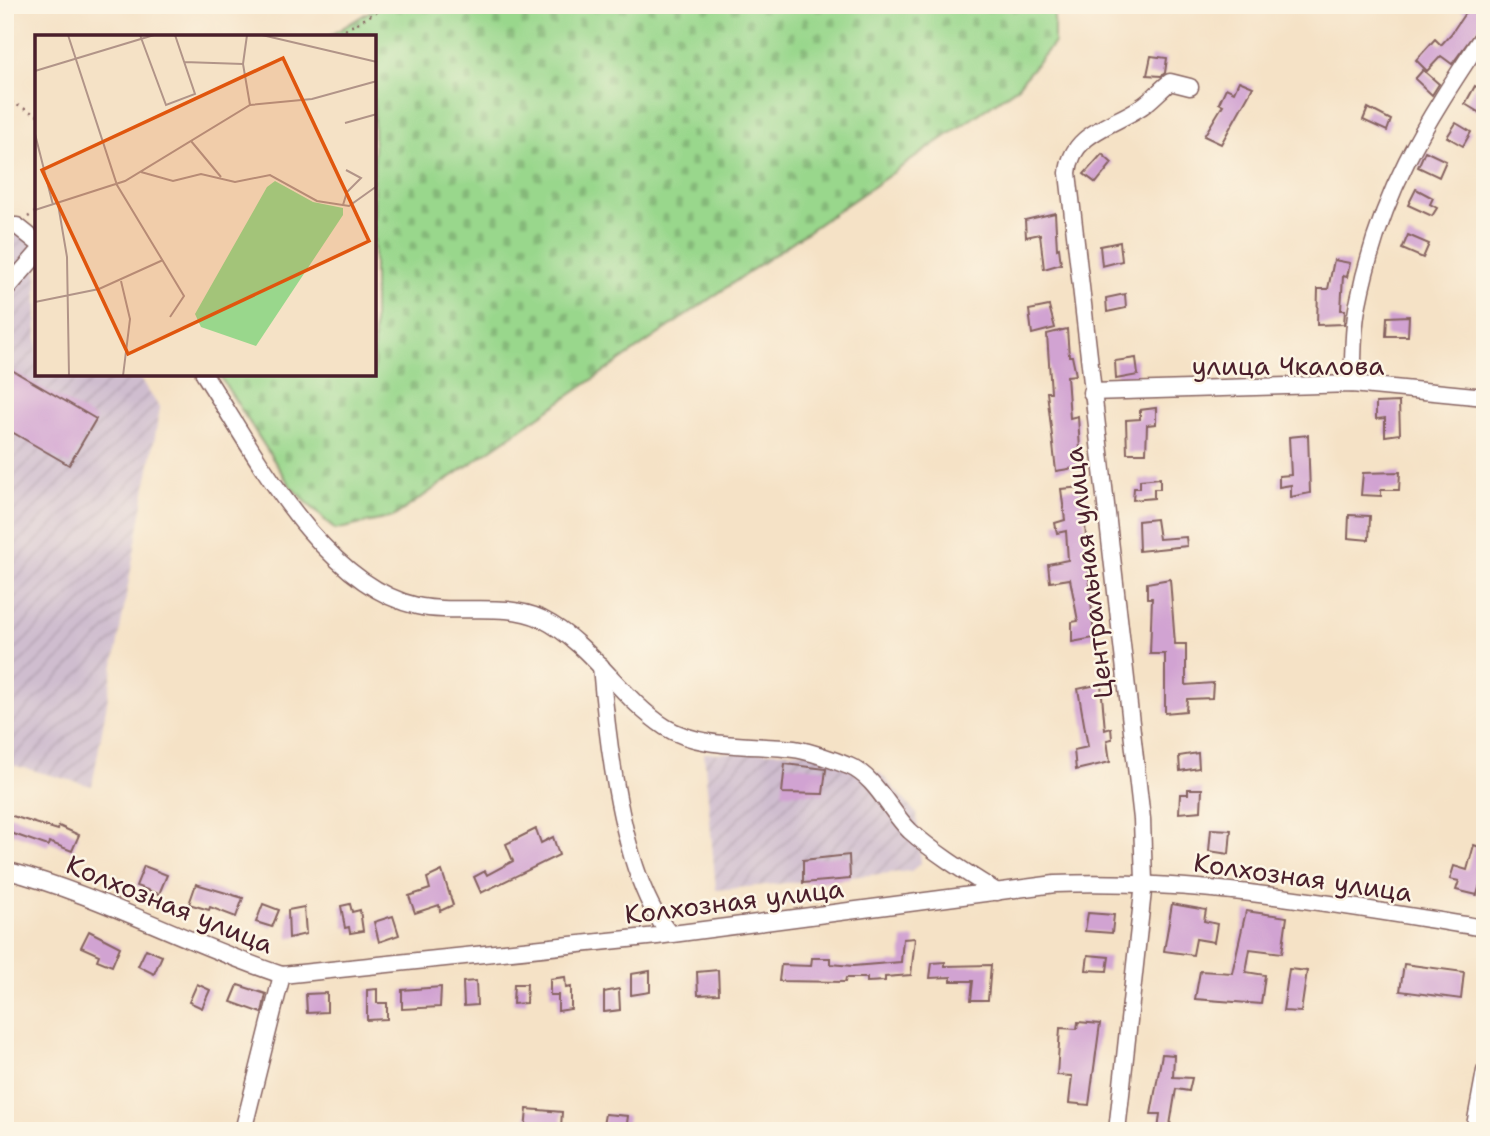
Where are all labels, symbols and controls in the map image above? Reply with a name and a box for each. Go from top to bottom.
inset map [35,35,376,376]
street label: улица Чкалова [1192,348,1384,383]
street label: Центральная улица [1055,445,1121,701]
street label: Колхозная улица [1191,844,1415,910]
street label: Колхозная улица [61,846,279,962]
street label: Колхозная улица [622,870,846,932]

